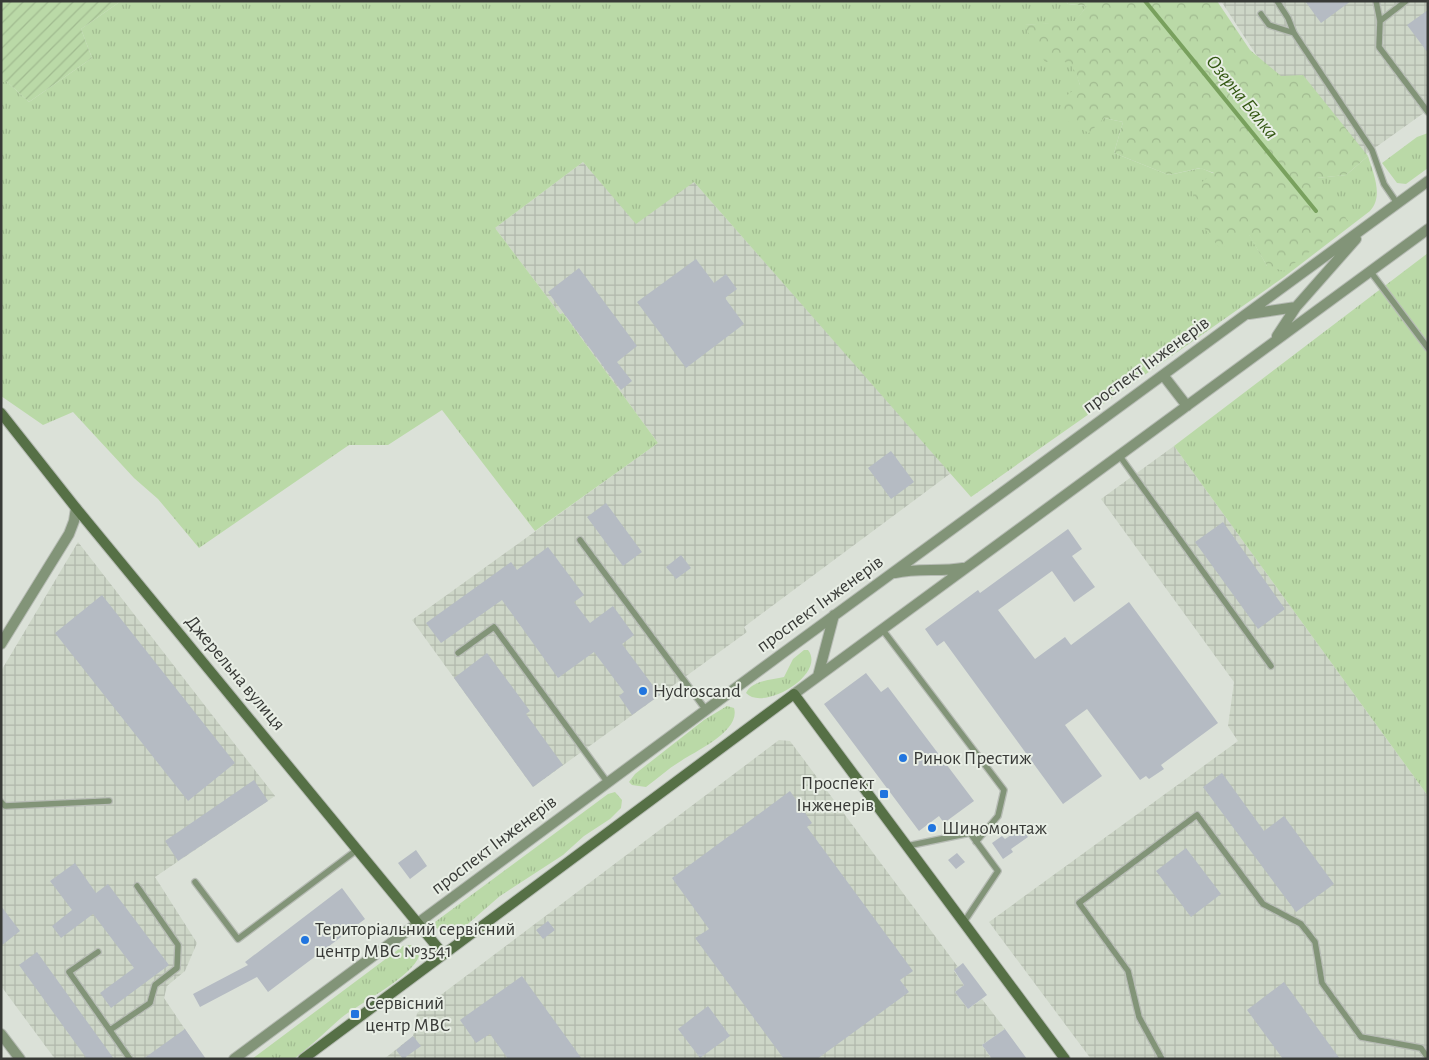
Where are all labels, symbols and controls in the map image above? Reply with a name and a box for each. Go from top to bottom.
water label: Озерна Балка [1202,51,1282,143]
street label: проспект Інженерів [1079,313,1213,417]
street label: проспект Інженерів [753,552,887,656]
street label: Джерельна вулиця [181,612,289,734]
place label: Hydroscand [653,682,741,701]
marker: Hydroscand [637,685,649,697]
place label: Ринок Престиж [913,749,1032,768]
marker: Ринок Престиж [897,752,909,764]
place label: Проспект Інженерів [796,774,874,815]
marker: Проспект Інженерів [878,788,890,800]
street label: проспект Інженерів [428,792,560,898]
place label: Шиномонтаж [942,819,1048,838]
marker: Шиномонтаж [926,822,938,834]
place label: Територіальний сервісний центр МВС №3541 [315,920,515,961]
marker: Територіальний сервісний центр МВС №3541 [299,934,311,946]
place label: Сервісний центр МВС [365,994,451,1035]
marker: Сервісний центр МВС [349,1008,361,1020]

